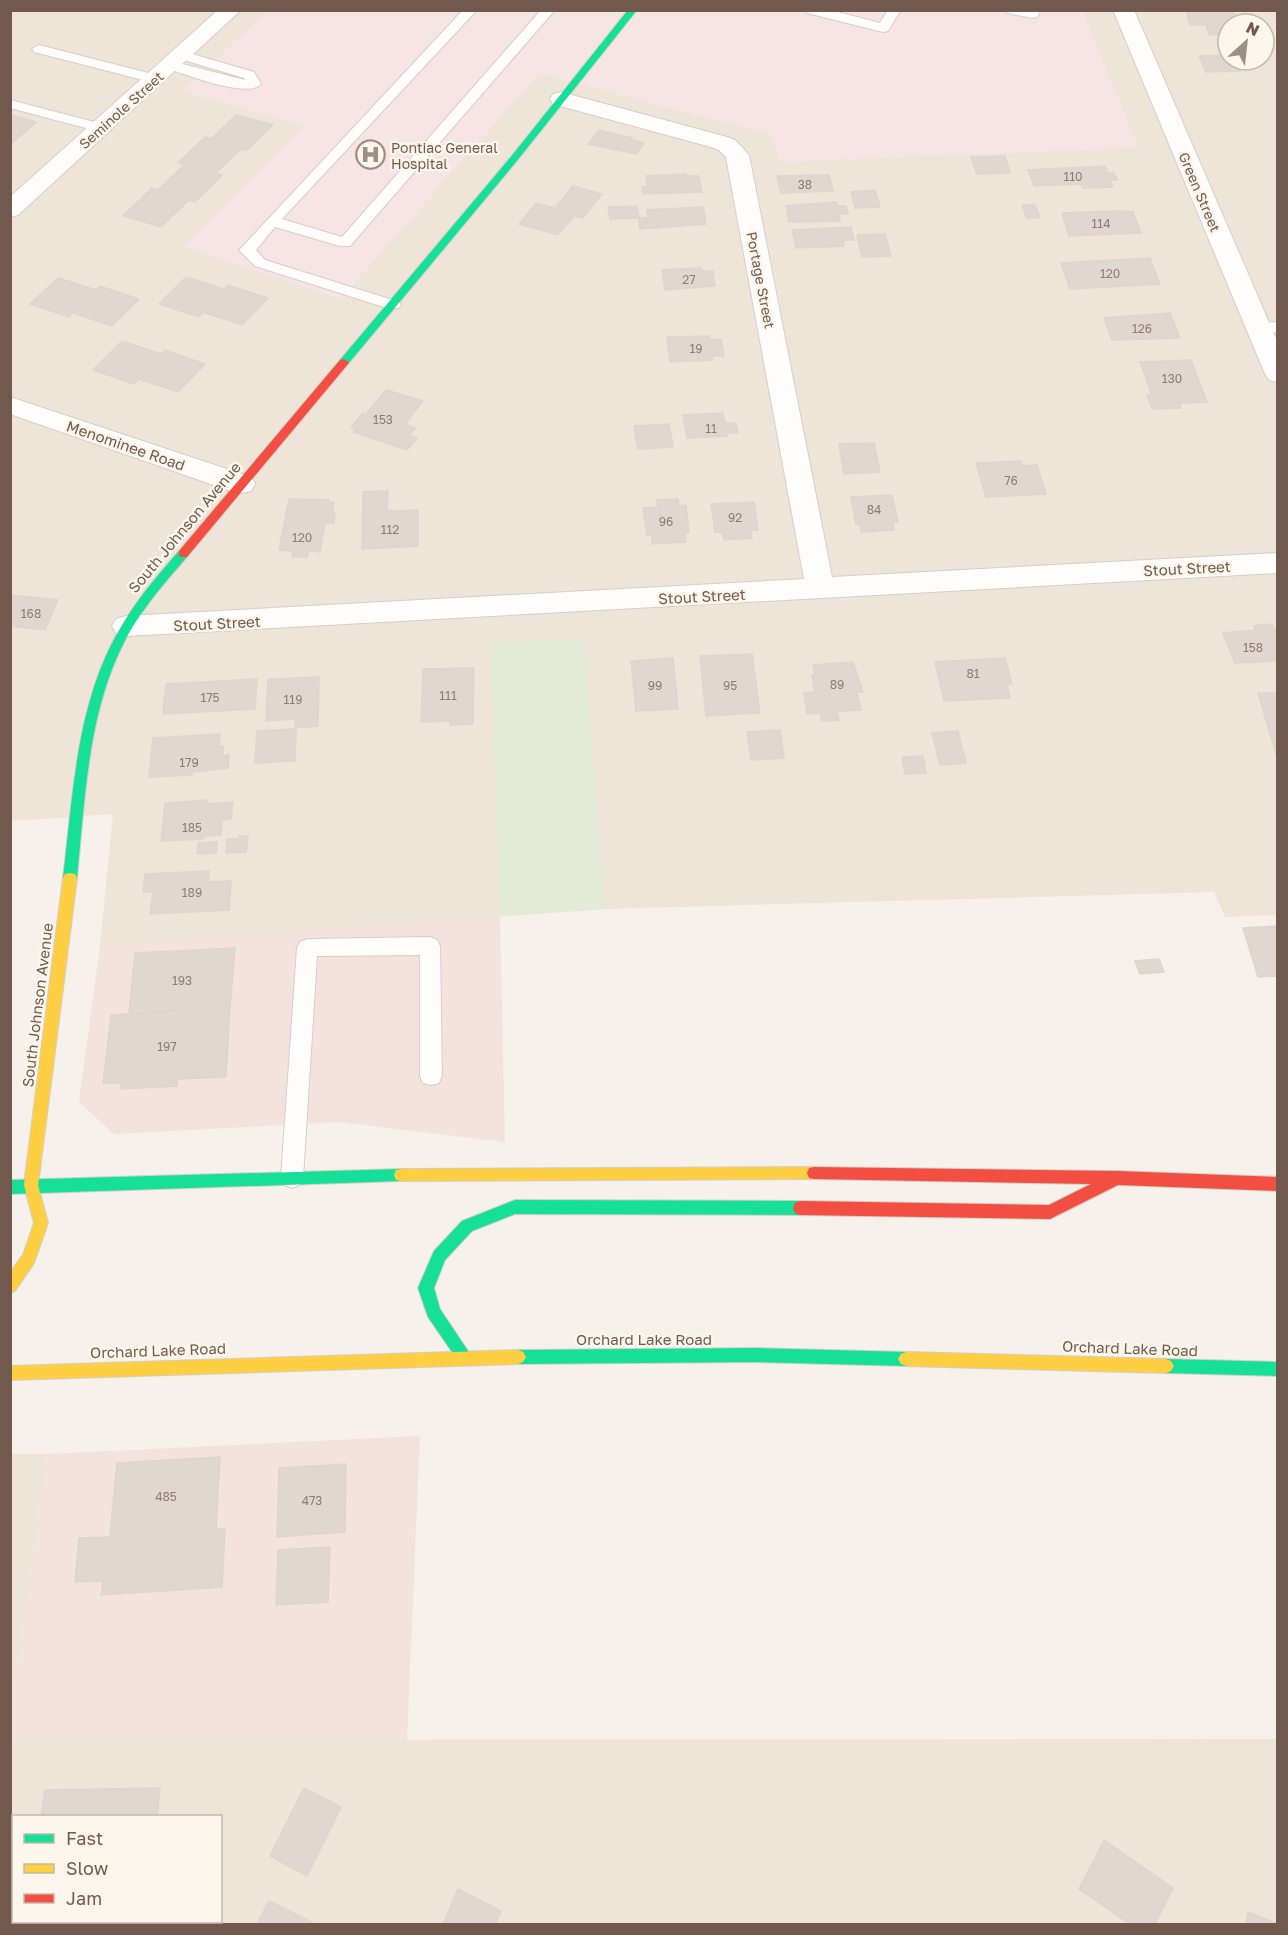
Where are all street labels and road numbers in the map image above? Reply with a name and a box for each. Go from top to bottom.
street label: Seminole Street [75,68,167,152]
street label: Green Street [1176,150,1224,234]
street label: Portage Street [743,230,779,330]
street label: Menominee Road [64,416,188,474]
street label: South Johnson Avenue [124,458,244,596]
street label: Stout Street [1143,557,1231,579]
street label: Stout Street [658,585,746,607]
street label: Stout Street [173,612,261,634]
street label: South Johnson Avenue [18,922,56,1088]
street label: Orchard Lake Road [576,1330,712,1348]
street label: Orchard Lake Road [1062,1337,1198,1359]
street label: Orchard Lake Road [90,1339,226,1361]

